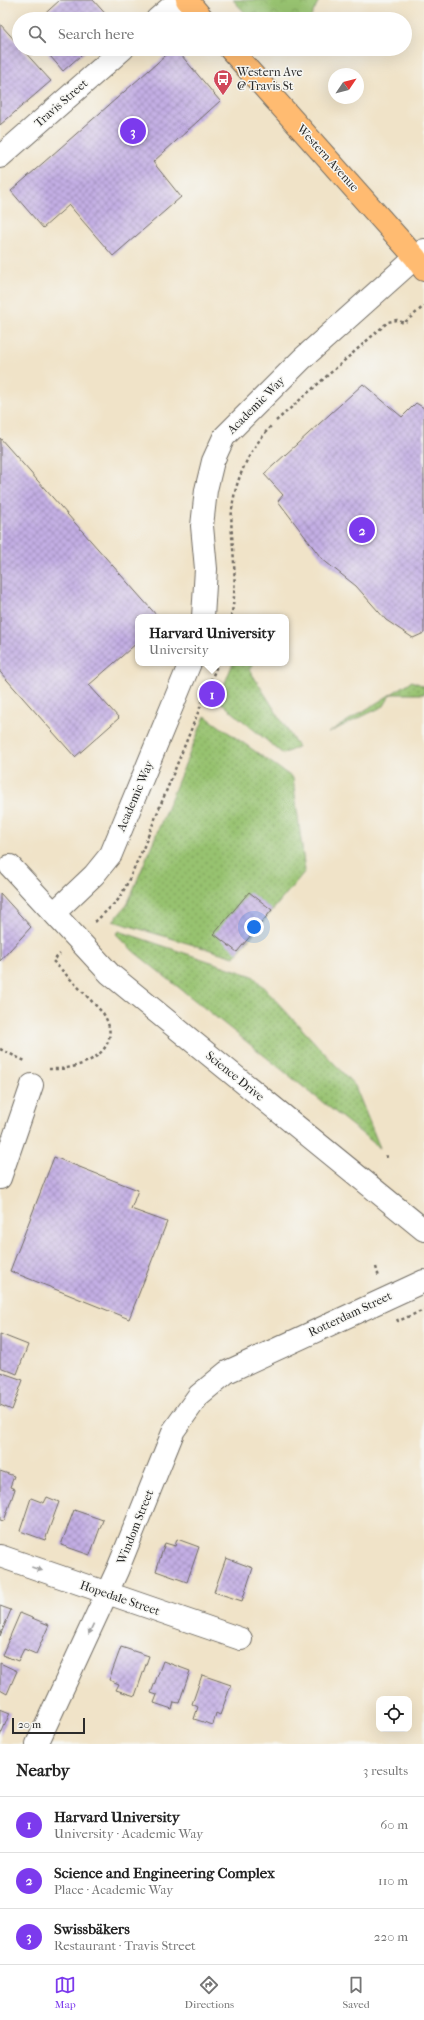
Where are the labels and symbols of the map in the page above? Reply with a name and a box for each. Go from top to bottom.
place label: Western Ave @ Travis St [236,65,303,93]
bus stop icon: Western Ave @ Travis St [212,68,234,96]
north arrow [328,68,364,104]
street label: Travis Street [32,76,91,130]
pin: 3 [120,116,146,146]
street label: Western Avenue [294,121,362,194]
street label: Academic Way [224,373,288,437]
pin: 2 [349,515,375,545]
pin: 1 [199,679,225,709]
street label: Academic Way [113,758,156,834]
your location [244,917,264,937]
street label: Science Drive [203,1048,267,1104]
street label: Rotterdam Street [306,1288,395,1339]
street label: Windom Street [113,1487,157,1567]
one-way arrow [31,1566,43,1572]
street label: Hopedale Street [78,1578,162,1618]
one-way arrow [88,1623,94,1635]
scale bar [12,1716,85,1735]

